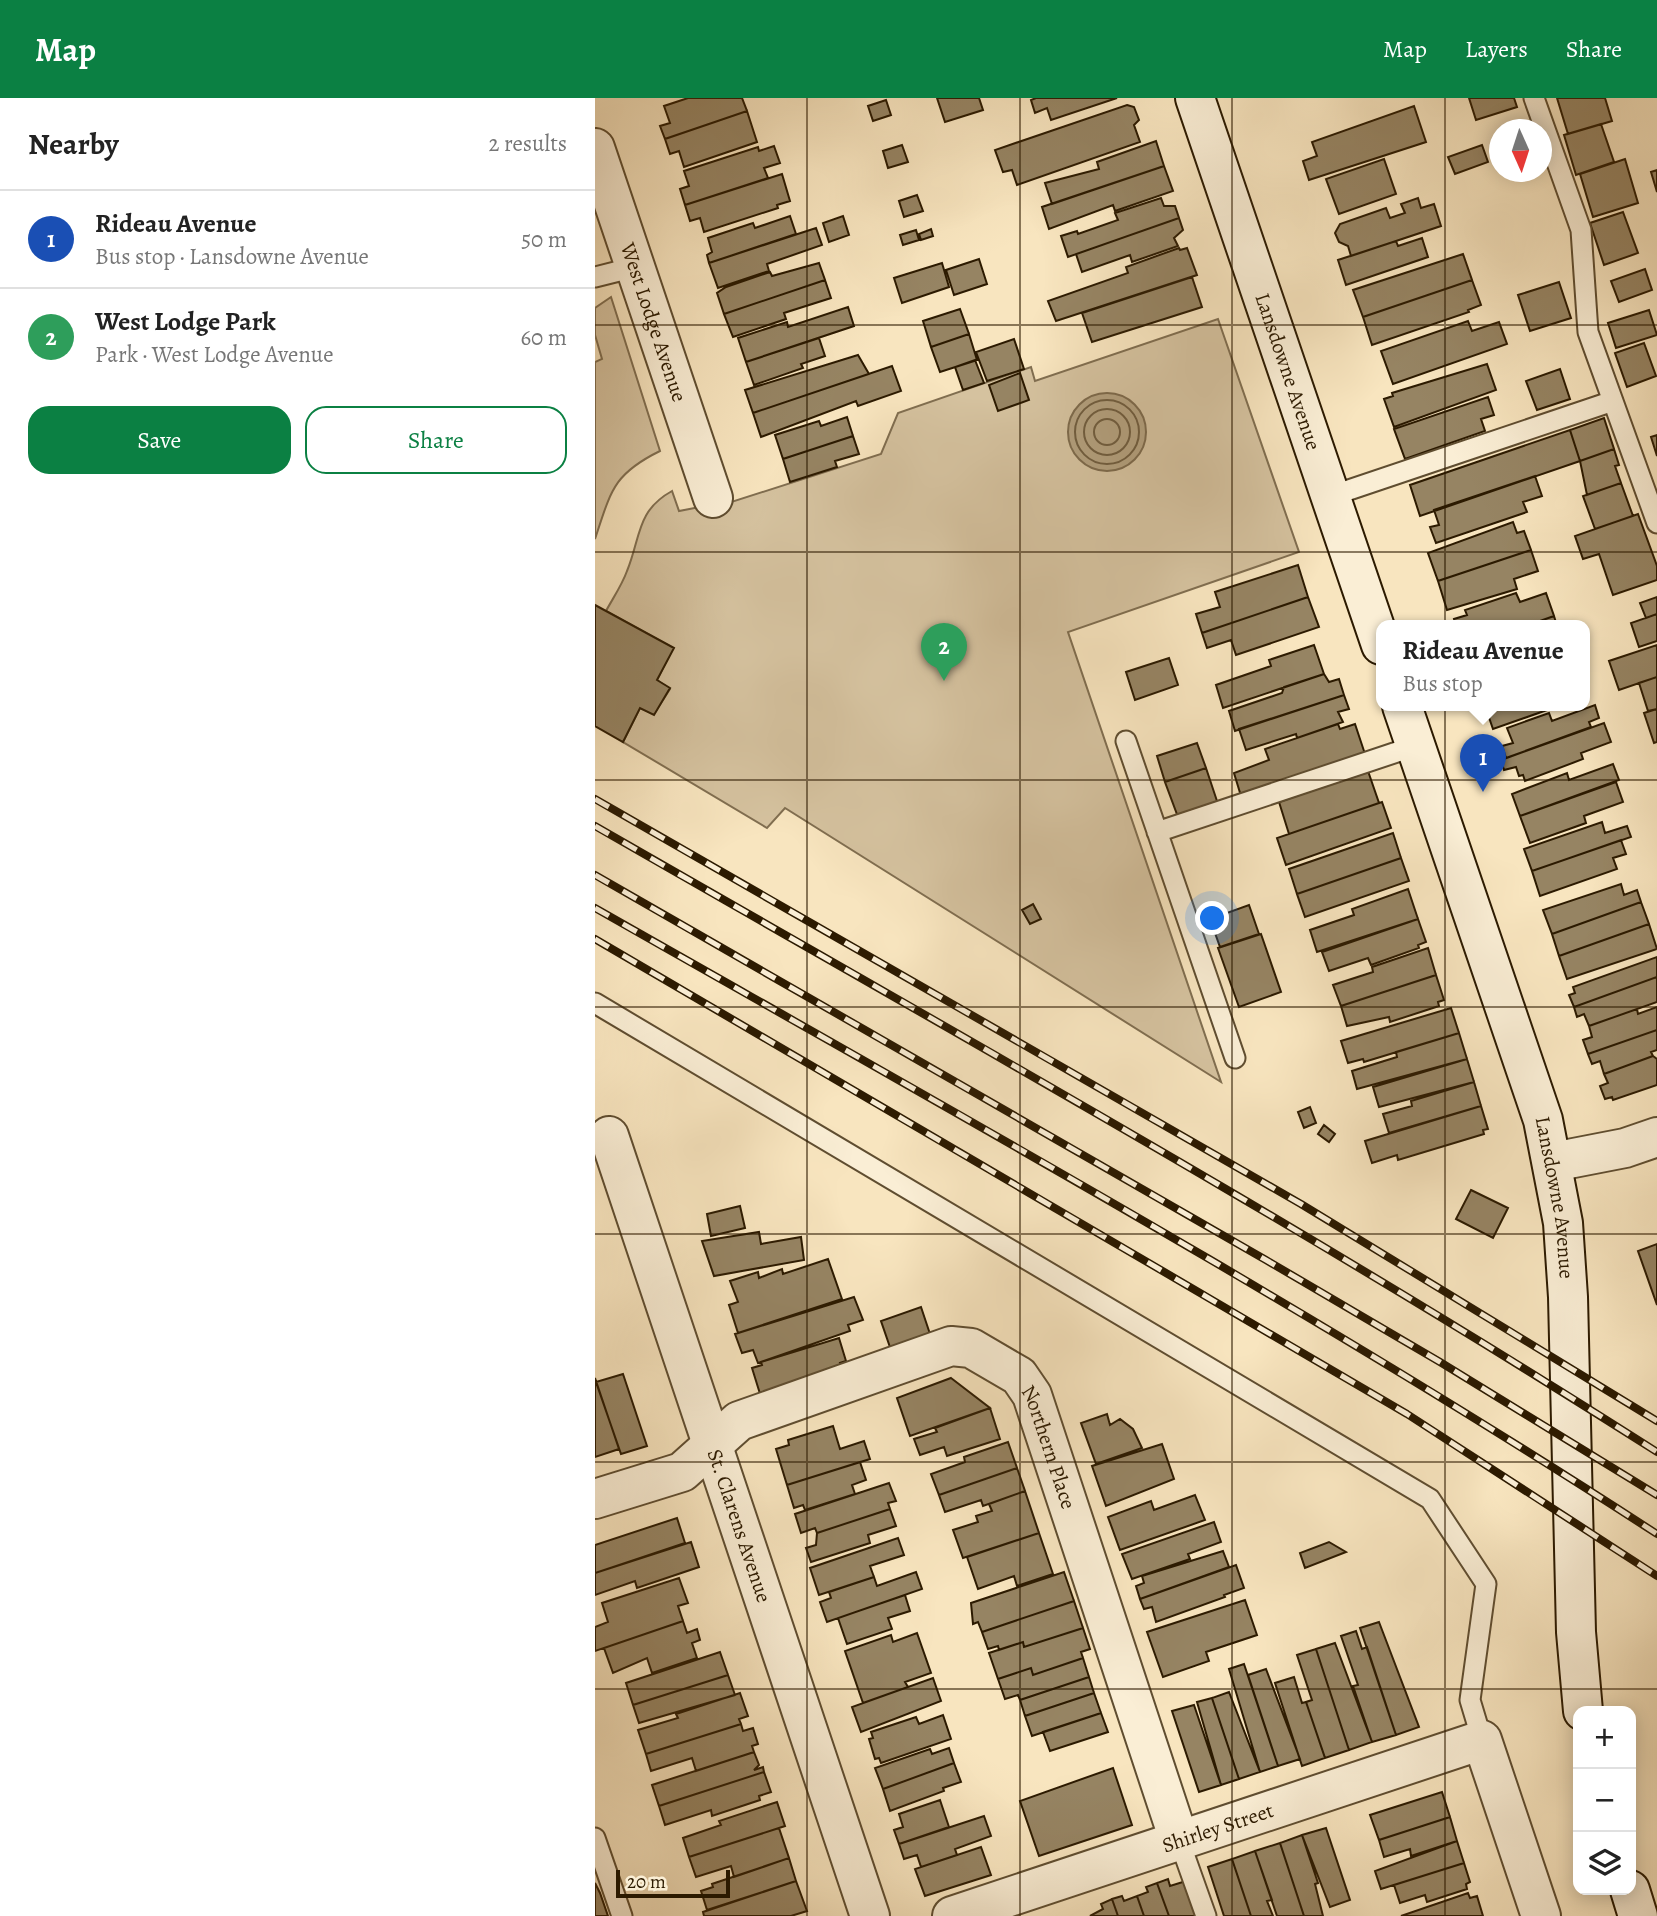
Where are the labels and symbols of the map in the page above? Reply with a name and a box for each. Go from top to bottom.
north arrow [1489,119,1552,182]
street label: West Lodge Avenue [614,238,694,406]
street label: Lansdowne Avenue [1248,289,1328,454]
pin: 2 [921,623,967,681]
pin: 1 [1460,734,1506,792]
your location [1195,901,1229,935]
street label: Lansdowne Avenue [1529,1114,1581,1280]
street label: Northern Place [1015,1379,1083,1513]
street label: St. Clarens Avenue [701,1445,778,1606]
street label: Shirley Street [1158,1796,1277,1859]
scale bar [616,1867,730,1899]

